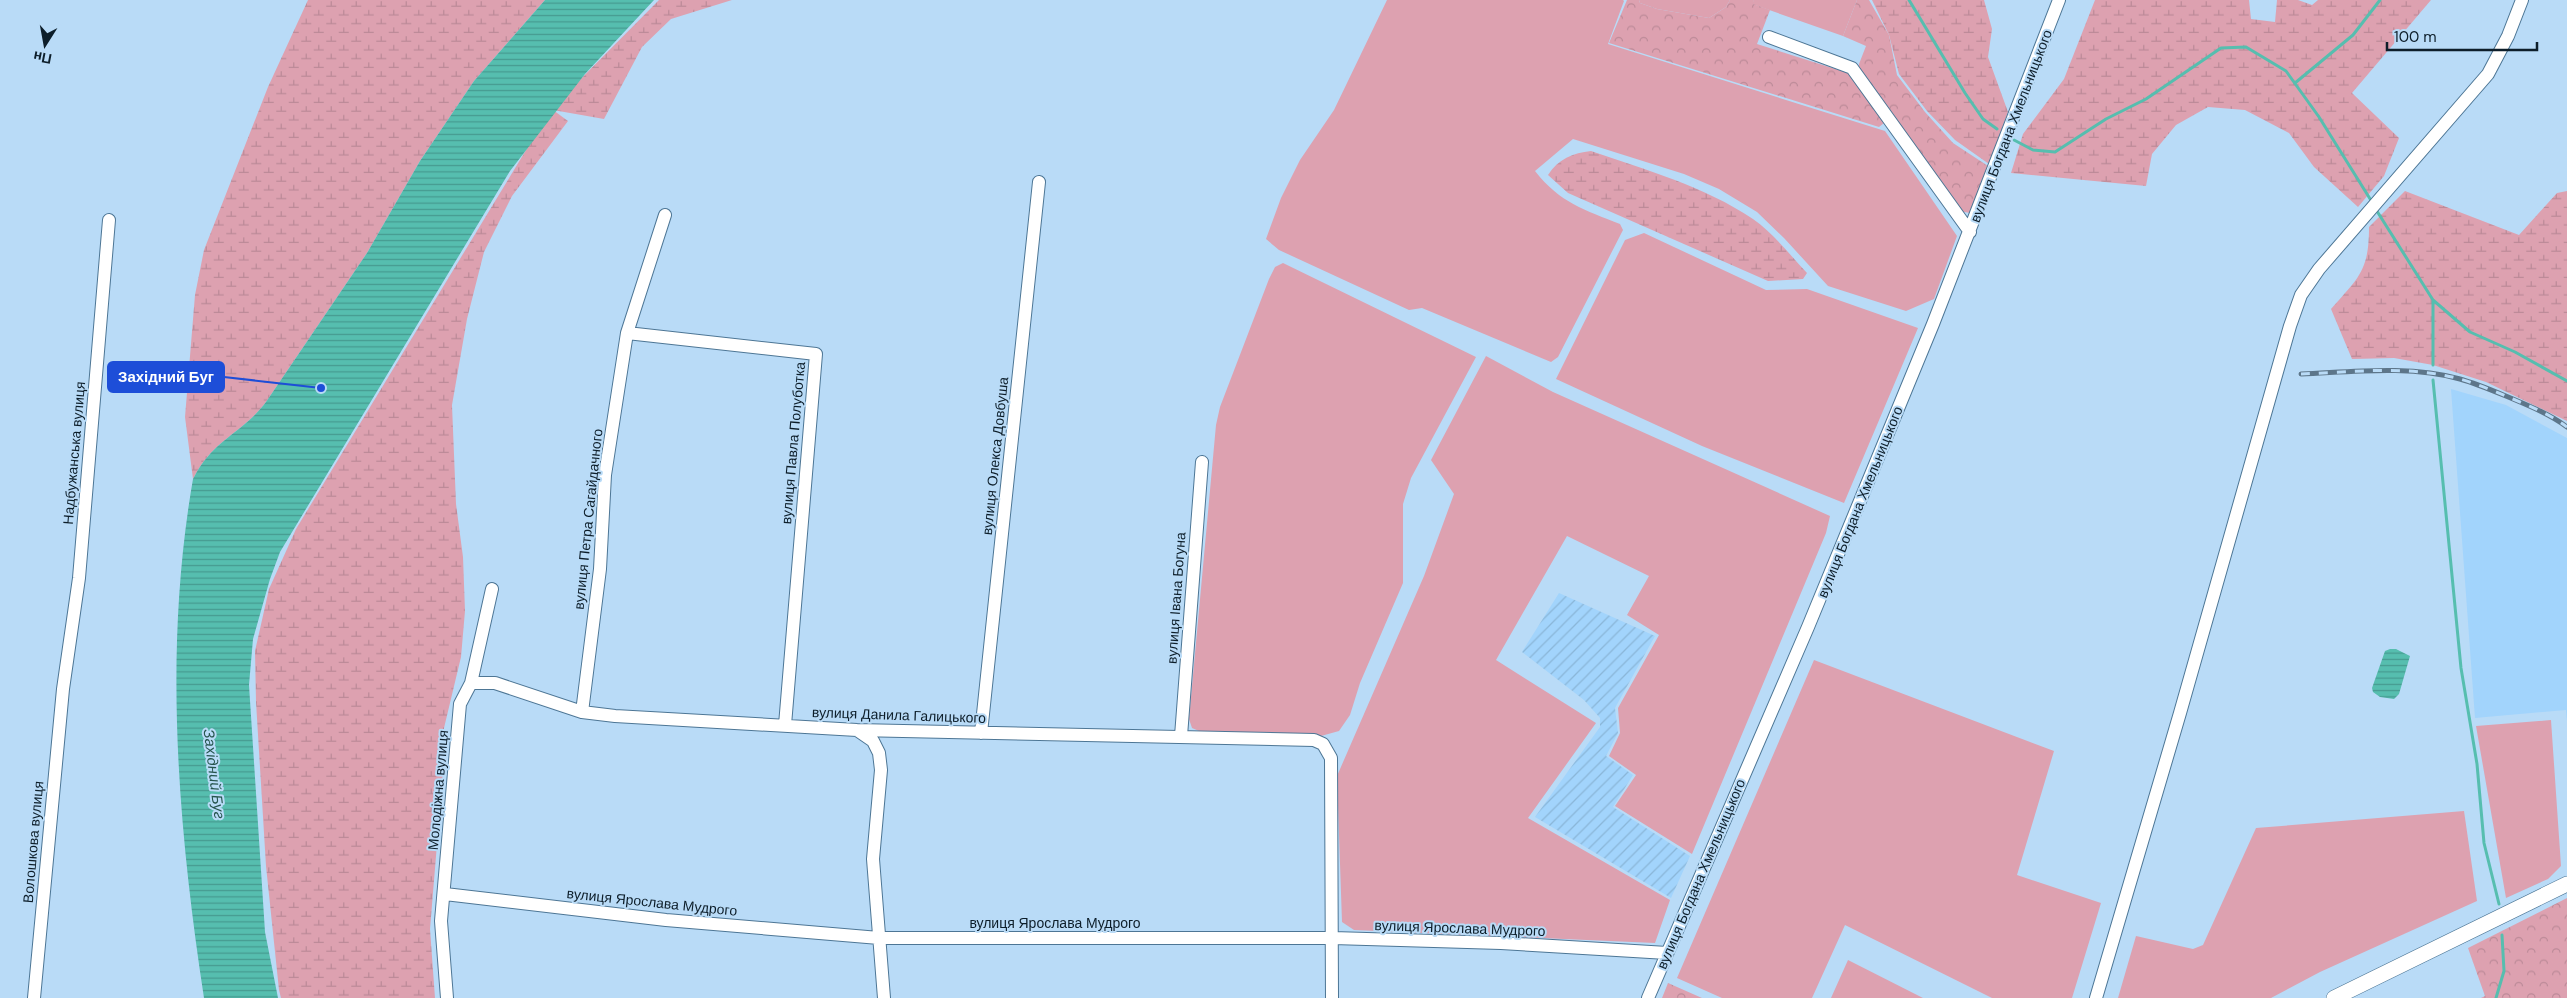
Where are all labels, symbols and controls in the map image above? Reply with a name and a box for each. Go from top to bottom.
north arrow [20,20,70,70]
scale bar [2387,20,2537,52]
street label: вулиця Богдана Хмельницького [1966,27,2056,225]
text: 100 m [2394,27,2437,47]
text: Пн [32,47,53,68]
street label: вулиця Павла Полуботка [777,361,809,525]
callout: Західний Буг [108,362,224,392]
text: Західний Буг [118,367,214,387]
street label: вулиця Олекса Довбуша [978,376,1012,536]
street label: Надбужанська вулиця [59,381,89,525]
street label: вулиця Богдана Хмельницького [1813,403,1907,600]
street label: вулиця Петра Сагайдачного [570,427,606,610]
street label: вулиця Івана Богуна [1162,531,1190,664]
street label: вулиця Данила Галицького [812,703,987,727]
water label: Західний Буг [199,728,229,821]
street label: Молодіжна вулиця [424,729,452,851]
street label: вулиця Богдана Хмельницького [1653,776,1749,972]
street label: Волошкова вулиця [19,780,47,904]
street label: вулиця Ярослава Мудрого [566,884,738,920]
street label: вулиця Ярослава Мудрого [969,914,1141,932]
street label: вулиця Ярослава Мудрого [1374,916,1546,940]

